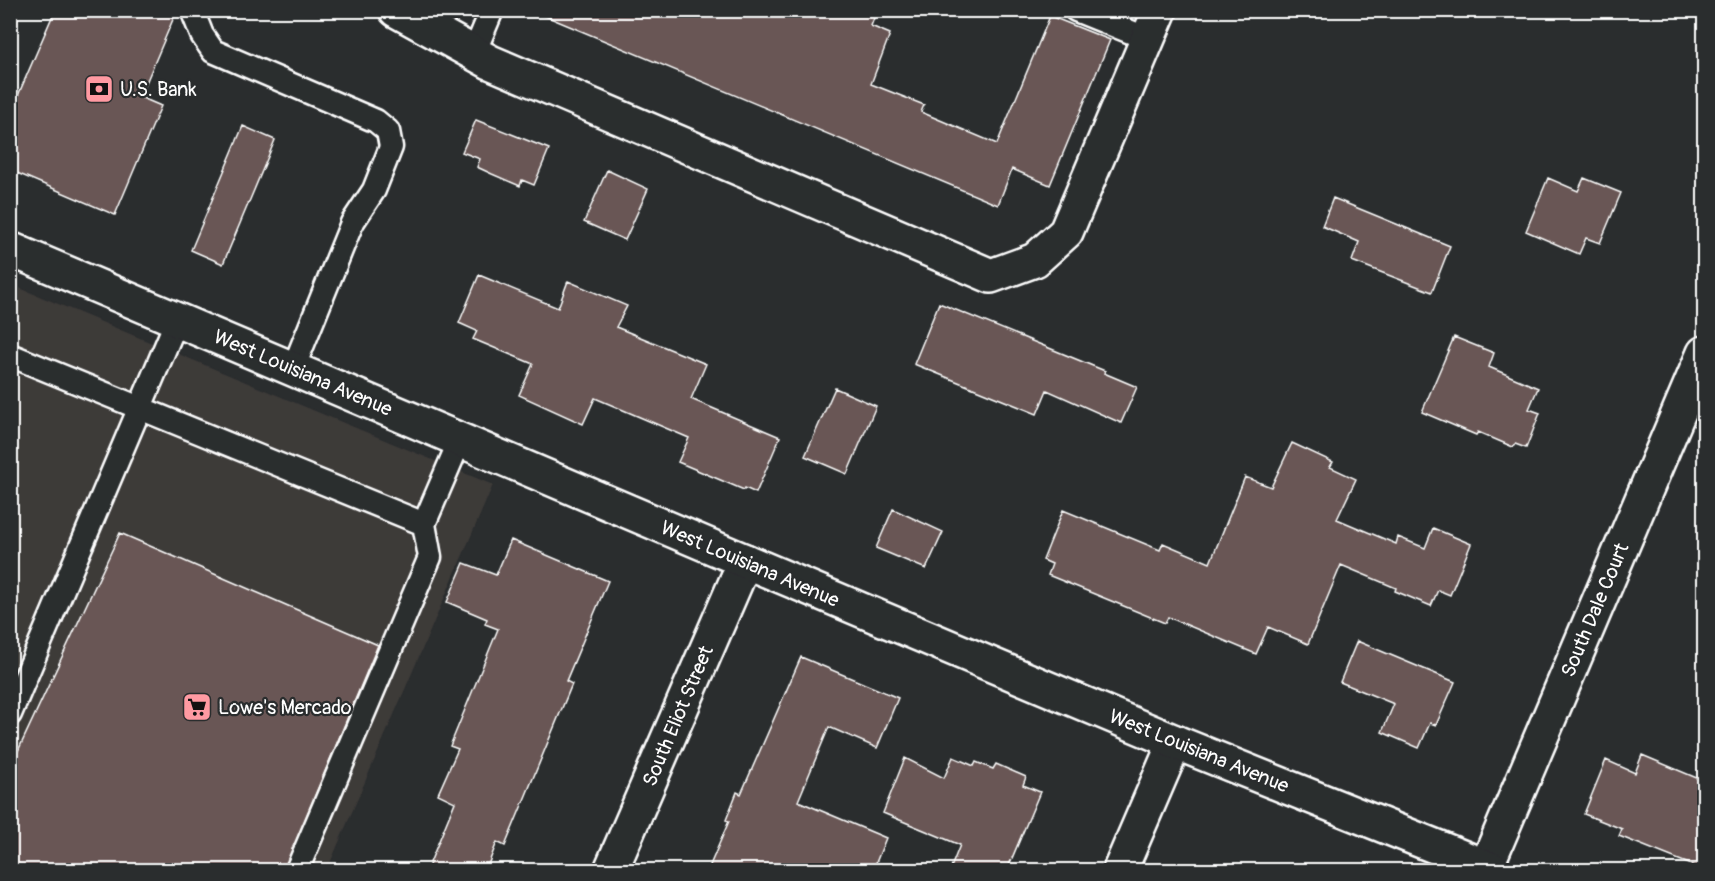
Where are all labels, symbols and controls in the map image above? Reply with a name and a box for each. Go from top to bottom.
bank icon: U.S. Bank [83,73,115,105]
place label: U.S. Bank [120,77,197,102]
street label: West Louisiana Avenue [210,324,396,422]
street label: West Louisiana Avenue [657,515,843,613]
street label: South Dale Court [1555,538,1635,681]
street label: South Eliot Street [637,641,719,790]
supermarket icon: Lowe's Mercado [181,691,213,723]
place label: Lowe's Mercado [218,695,352,720]
street label: West Louisiana Avenue [1106,704,1293,799]

